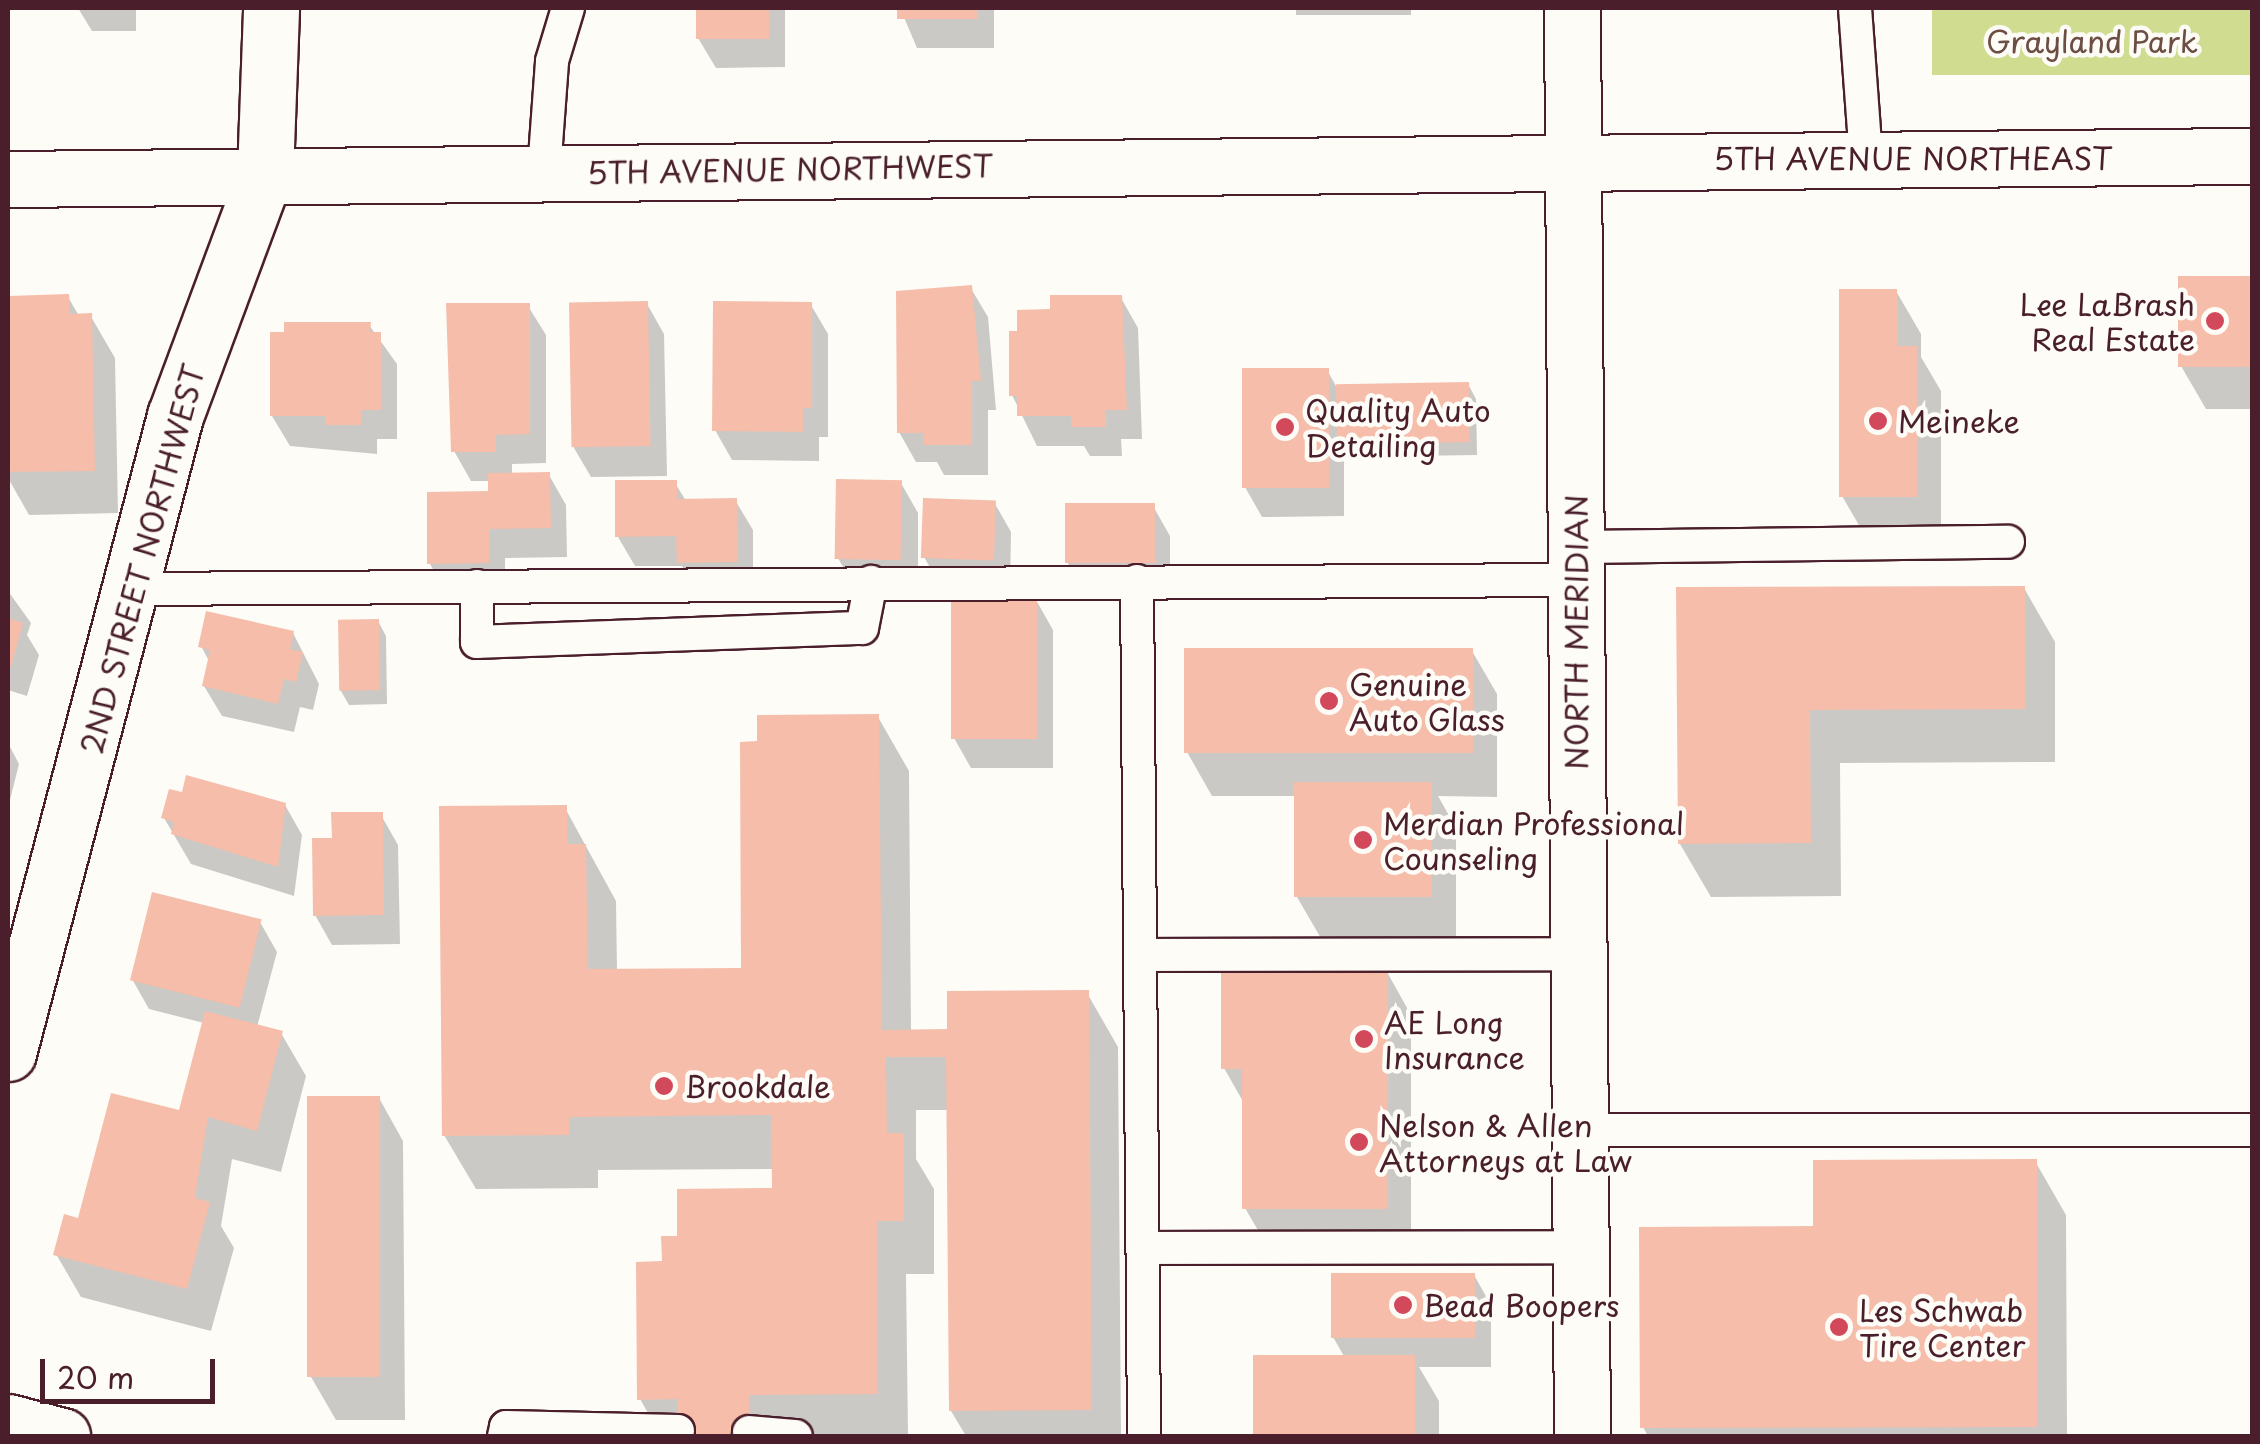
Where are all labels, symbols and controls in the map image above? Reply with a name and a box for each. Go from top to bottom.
park label: Grayland Park [1985,23,2199,59]
street label: 5TH AVENUE NORTHEAST [1714,140,2112,176]
street label: 5TH AVENUE NORTHWEST [587,147,993,191]
place label: Lee LaBrash Real Estate [2018,286,2195,356]
marker: Lee LaBrash Real Estate [2204,310,2226,332]
street label: 2ND STREET NORTHWEST [72,359,212,759]
place label: Quality Auto Detailing [1305,392,1492,462]
place label: Meineke [1898,403,2020,439]
marker: Meineke [1867,410,1889,432]
marker: Quality Auto Detailing [1274,416,1296,438]
street label: NORTH MERIDIAN [1558,494,1594,770]
place label: Genuine Auto Glass [1349,666,1506,736]
marker: Genuine Auto Glass [1318,690,1340,712]
place label: Merdian Professional Counseling [1383,805,1682,876]
marker: Merdian Professional Counseling [1352,829,1374,851]
place label: AE Long Insurance [1384,1004,1525,1074]
marker: AE Long Insurance [1353,1028,1375,1050]
place label: Brookdale [684,1068,831,1104]
marker: Brookdale [653,1075,675,1097]
place label: Nelson & Allen Attorneys at Law [1379,1107,1634,1178]
marker: Nelson & Allen Attorneys at Law [1348,1131,1370,1153]
place label: Bead Boopers [1423,1287,1621,1323]
place label: Les Schwab Tire Center [1859,1292,2026,1362]
marker: Bead Boopers [1392,1294,1414,1316]
marker: Les Schwab Tire Center [1828,1316,1850,1338]
scale bar [45,1339,220,1401]
text: 20 m [57,1354,134,1399]

